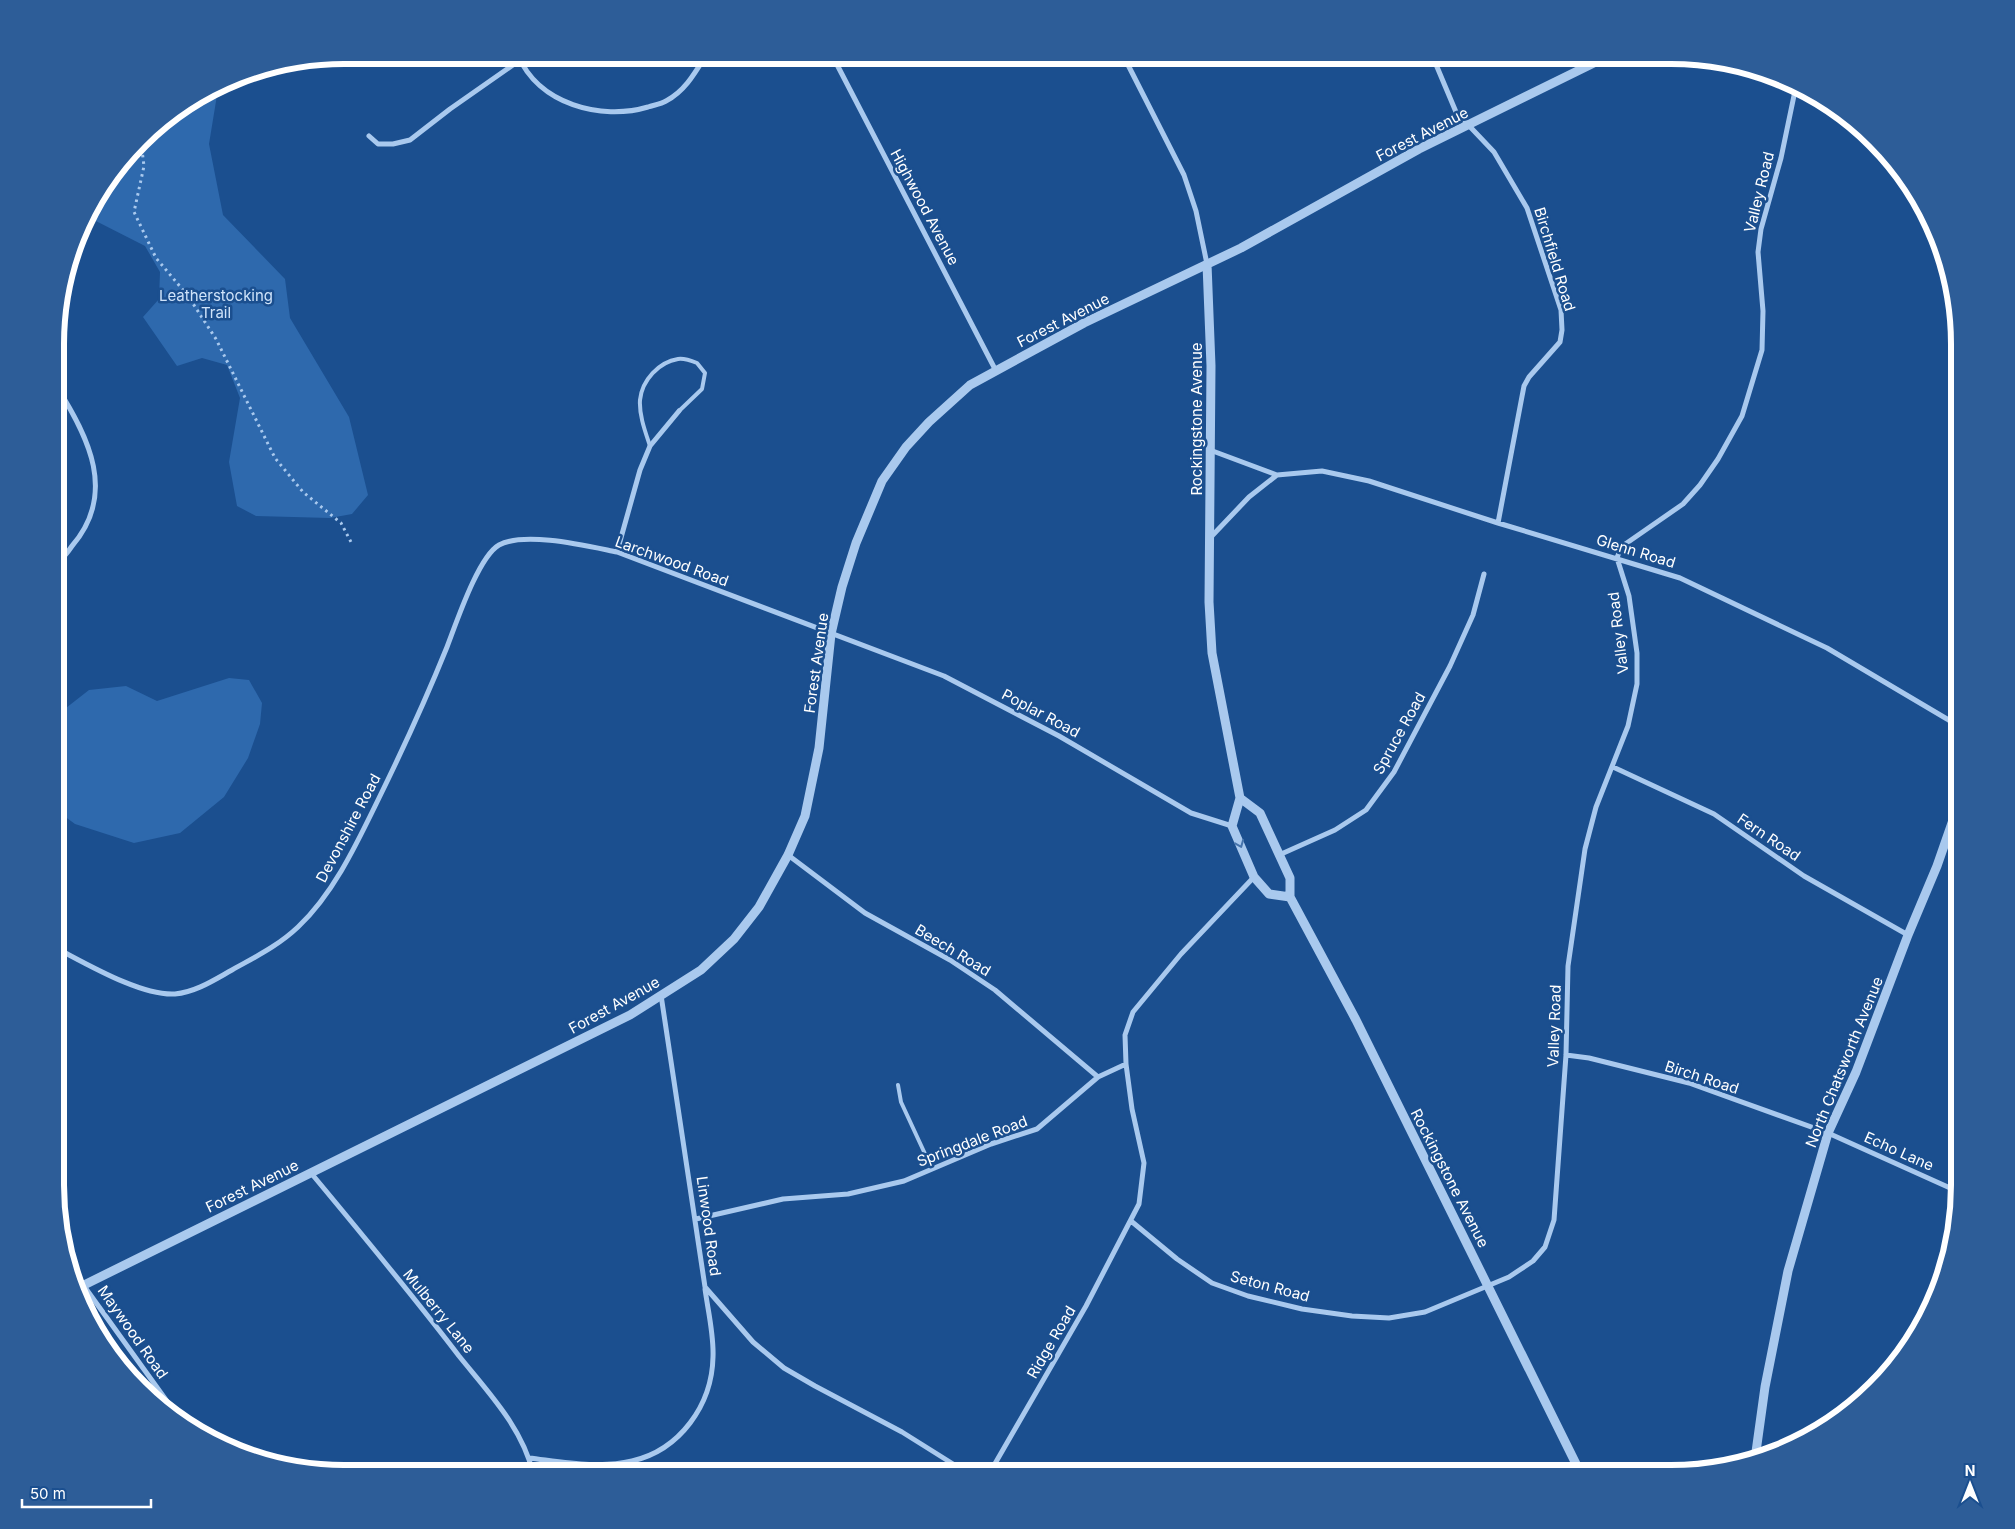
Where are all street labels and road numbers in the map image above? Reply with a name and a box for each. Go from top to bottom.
street label: Forest Avenue [1373,103,1471,165]
street label: Highwood Avenue [886,146,964,268]
street label: Valley Road [1740,150,1778,234]
street label: Birchfield Road [1530,205,1580,313]
street label: Forest Avenue [1014,289,1112,351]
street label: Rockingstone Avenue [1187,342,1206,496]
street label: Glenn Road [1594,530,1678,572]
street label: Larchwood Road [613,532,731,590]
street label: Valley Road [1604,591,1632,675]
street label: Forest Avenue [800,612,832,714]
street label: Poplar Road [999,684,1083,742]
street label: Spruce Road [1369,689,1429,777]
street label: Devonshire Road [311,770,385,886]
street label: Fern Road [1734,809,1804,865]
street label: Beech Road [912,920,994,980]
street label: Forest Avenue [565,972,663,1038]
street label: North Chatsworth Avenue [1801,974,1887,1150]
street label: Valley Road [1543,984,1565,1068]
street label: Birch Road [1663,1056,1741,1098]
street label: Rockingstone Avenue [1407,1105,1493,1251]
street label: Springdale Road [914,1111,1030,1171]
street label: Echo Lane [1861,1127,1937,1175]
street label: Forest Avenue [202,1155,302,1217]
street label: Linwood Road [693,1175,725,1277]
street label: Mulberry Lane [399,1265,479,1357]
street label: Seton Road [1228,1266,1312,1306]
street label: Maywood Road [94,1282,172,1382]
street label: Ridge Road [1023,1302,1079,1382]

